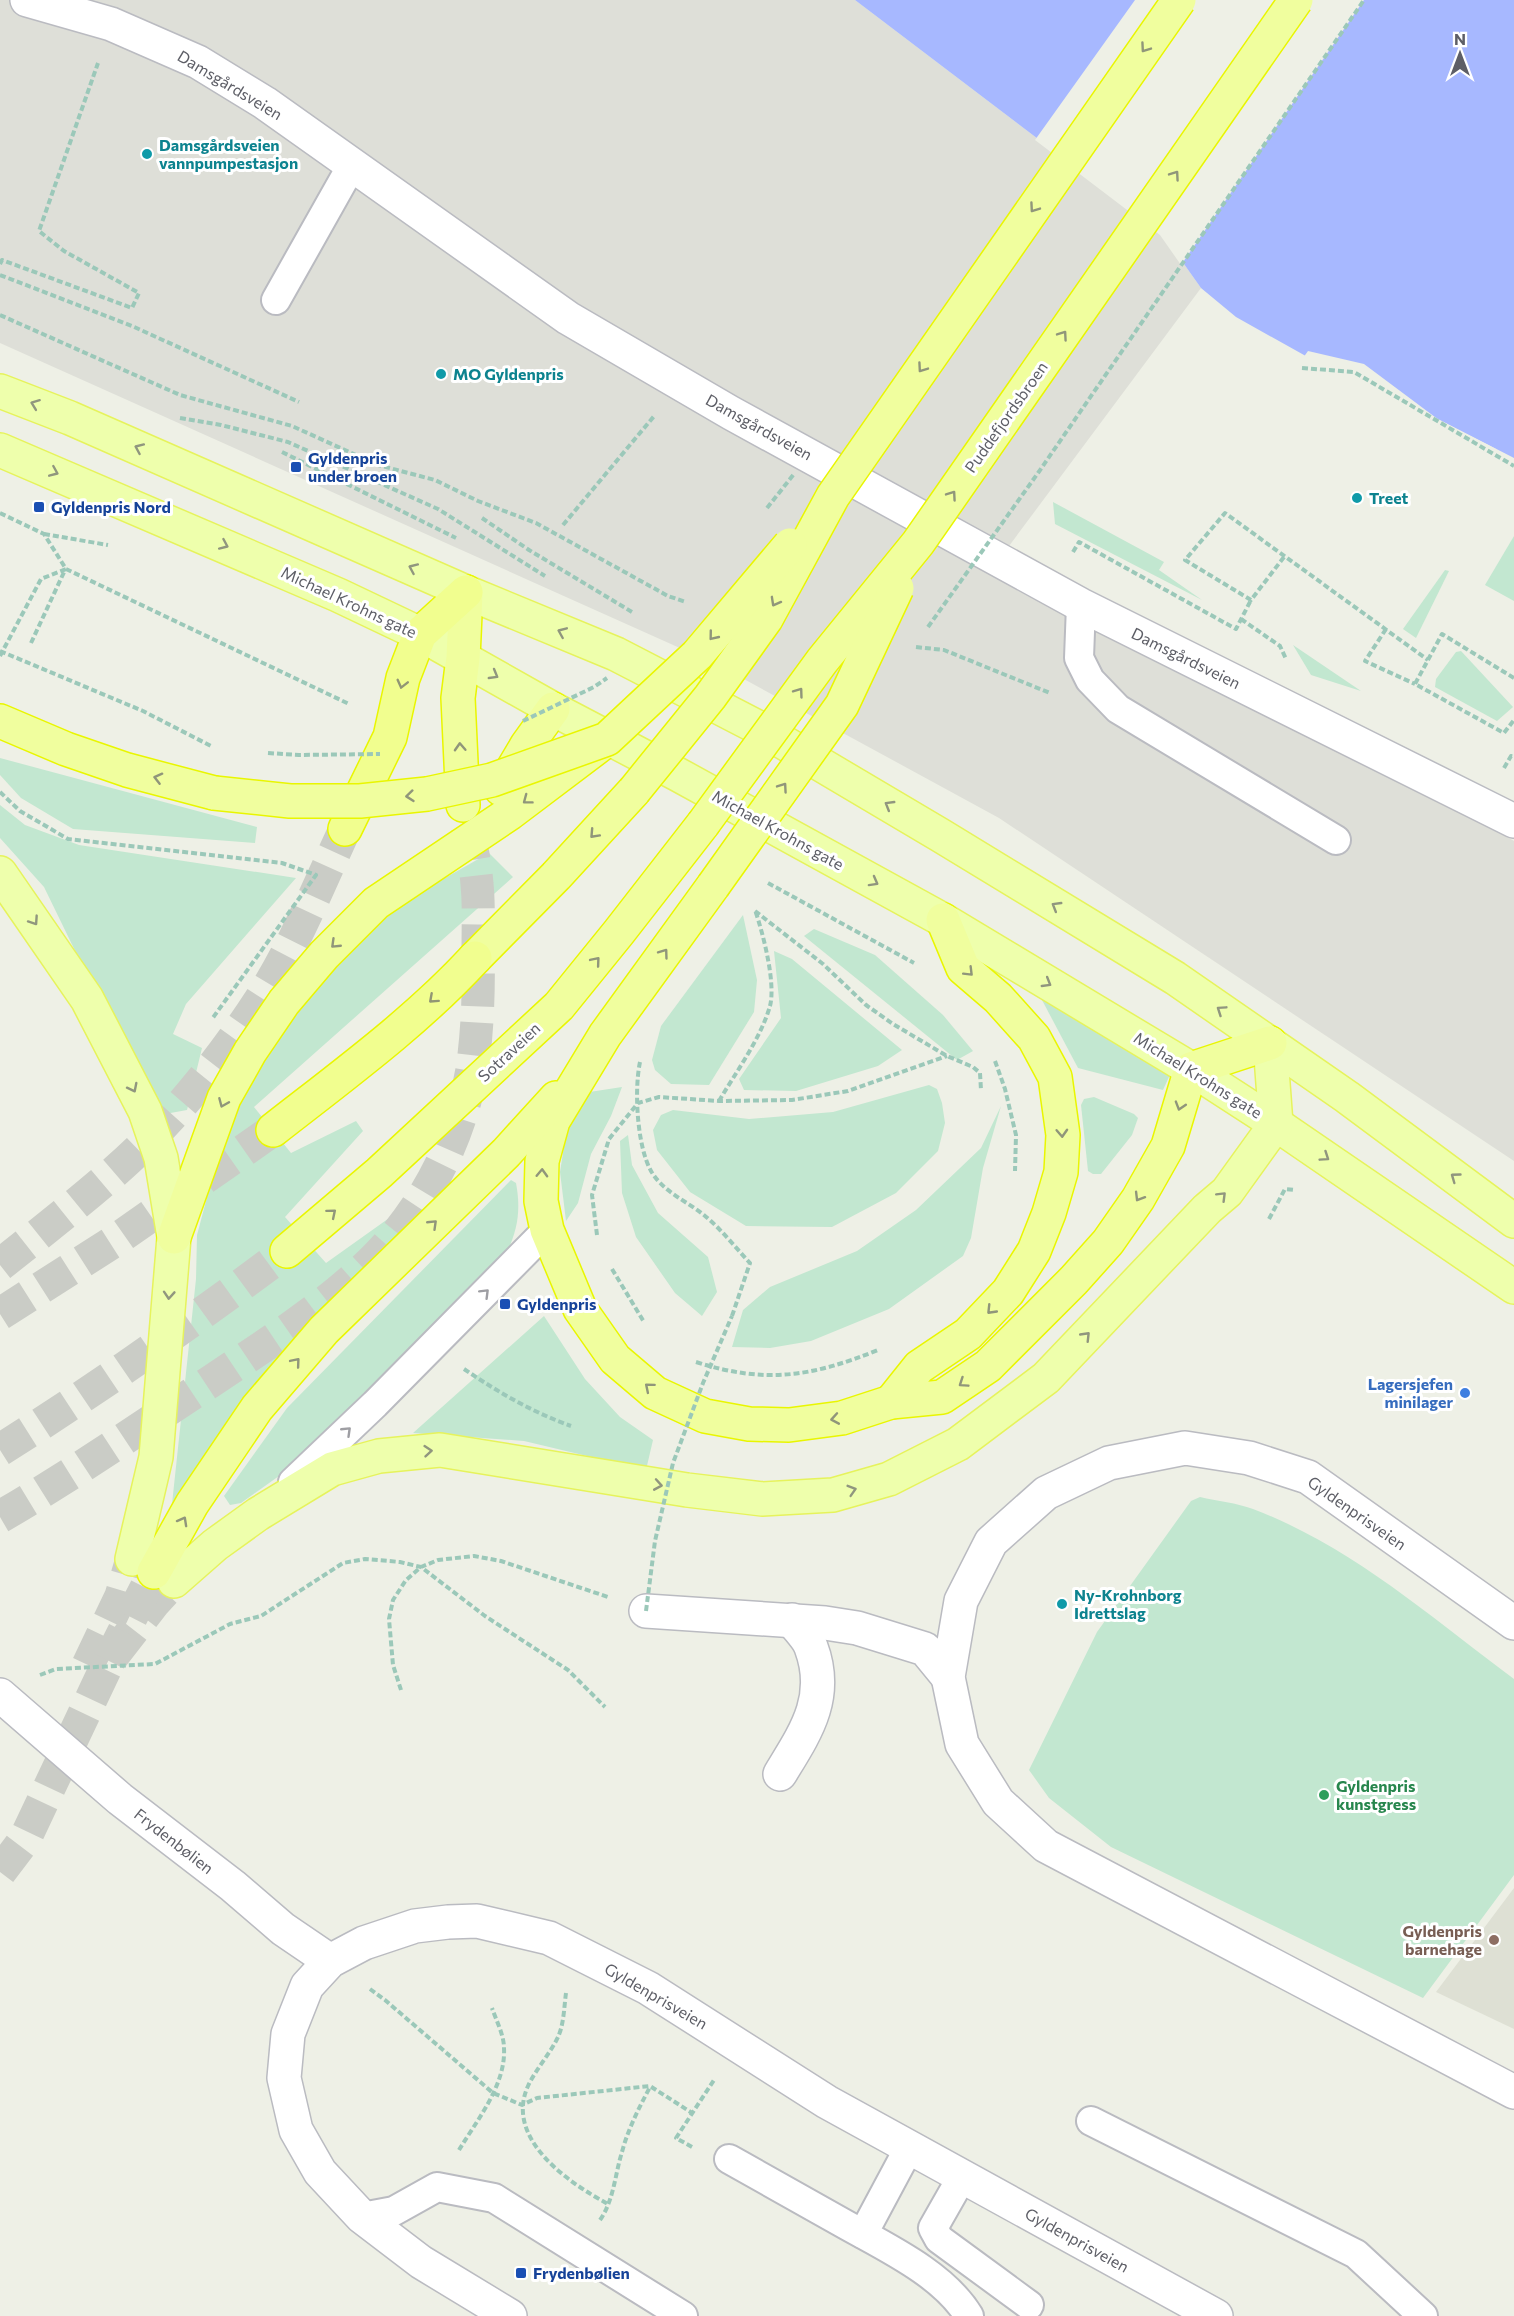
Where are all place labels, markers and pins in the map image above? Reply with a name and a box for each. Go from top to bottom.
place label: Damsgårdsveien vannpumpestasjon [159,135,298,172]
marker: Damsgårdsveien vannpumpestasjon [140,147,154,161]
place label: MO Gyldenpris [453,364,564,383]
marker: MO Gyldenpris [434,367,448,381]
place label: Gyldenpris under broen [308,448,397,485]
marker: Gyldenpris under broen [289,460,303,474]
place label: Treet [1369,488,1408,507]
marker: Treet [1350,491,1364,505]
place label: Gyldenpris Nord [51,497,171,516]
marker: Gyldenpris Nord [32,500,46,514]
place label: Gyldenpris [517,1294,596,1313]
marker: Gyldenpris [498,1297,512,1311]
place label: Lagersjefen minilager [1368,1374,1453,1411]
marker: Lagersjefen minilager [1458,1386,1472,1400]
place label: Ny-Krohnborg Idrettslag [1074,1585,1182,1622]
marker: Ny-Krohnborg Idrettslag [1055,1597,1069,1611]
place label: Gyldenpris kunstgress [1336,1776,1416,1813]
marker: Gyldenpris kunstgress [1317,1788,1331,1802]
place label: Gyldenpris barnehage [1403,1921,1482,1958]
marker: Gyldenpris barnehage [1487,1933,1501,1947]
place label: Frydenbølien [533,2263,630,2282]
marker: Frydenbølien [514,2266,528,2280]

